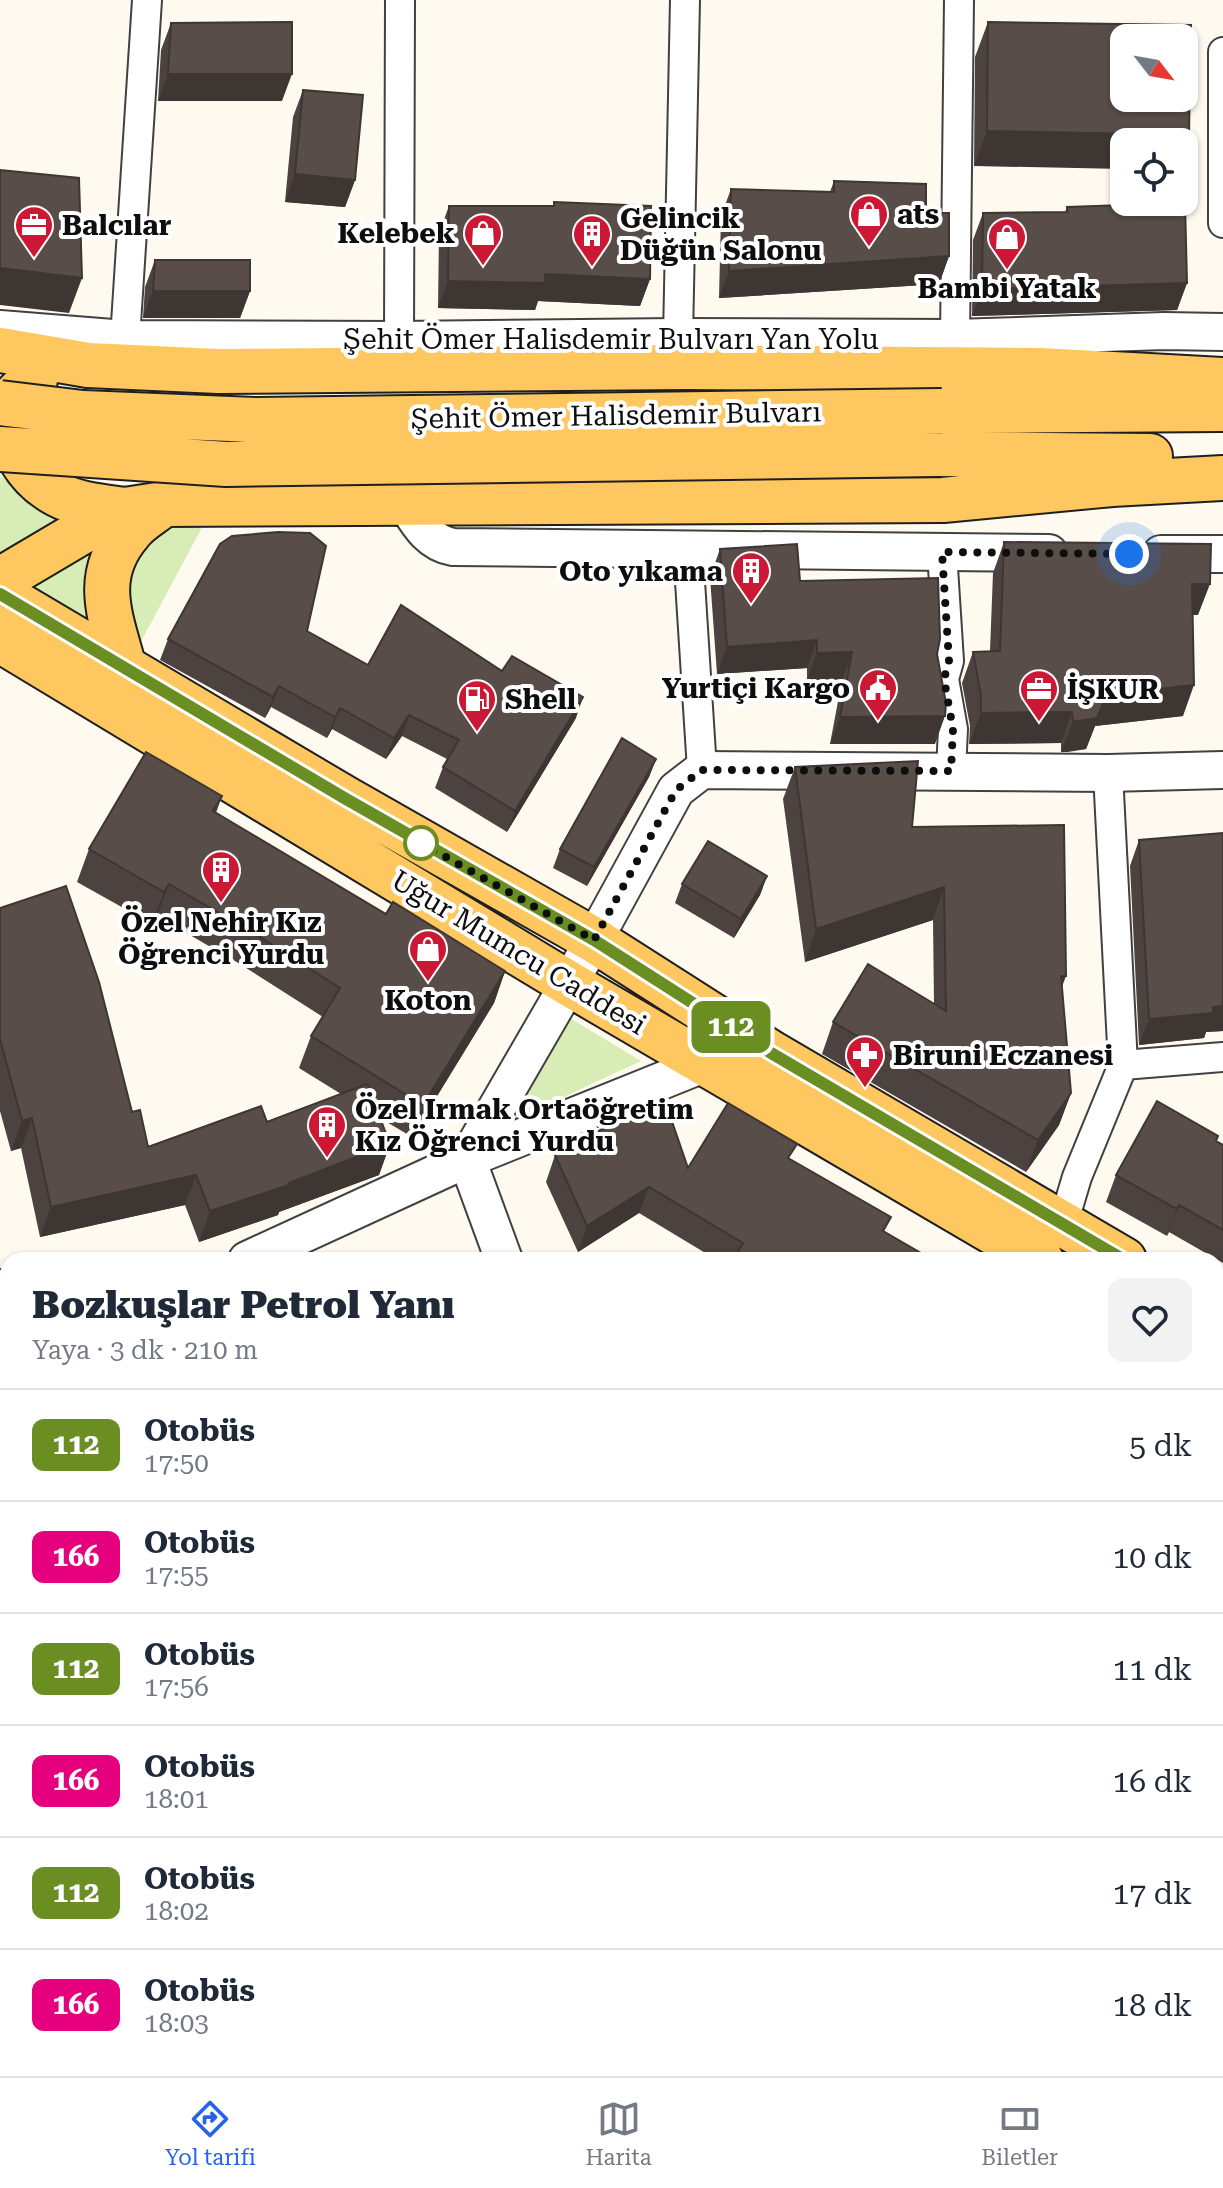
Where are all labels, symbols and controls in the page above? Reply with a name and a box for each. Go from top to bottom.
north arrow [1110,24,1198,112]
map controls [1110,24,1198,216]
button: locate [1110,128,1198,216]
shop icon: ats [848,193,890,248]
place label: ats [897,198,939,231]
place label: Gelincik Düğün Salonu [620,202,822,267]
office icon: Balcılar [13,204,55,259]
place label: Balcılar [62,209,172,242]
shop icon: Kelebek [462,212,504,267]
building icon: Gelincik Düğün Salonu [571,213,613,268]
shop icon: Bambi Yatak [986,216,1028,271]
place label: Kelebek [338,217,455,250]
place label: Bambi Yatak [917,272,1097,305]
street label: Şehit Ömer Halisdemir Bulvarı Yan Yolu [343,322,879,356]
street label: Şehit Ömer Halisdemir Bulvarı [410,394,822,436]
your location [1109,534,1149,574]
building icon: Oto yıkama [730,550,772,605]
place label: Oto yıkama [559,555,724,588]
public building icon: Yurtiçi Kargo [857,667,899,722]
office icon: İŞKUR [1018,668,1060,723]
place label: Yurtiçi Kargo [662,672,850,705]
place label: İŞKUR [1067,672,1159,706]
fuel station icon: Shell [456,678,498,733]
place label: Shell [505,683,576,716]
unlabelled marker [404,826,438,860]
building icon: Özel Nehir Kız Öğrenci Yurdu [200,849,242,904]
street label: Uğur Mumcu Caddesi [385,863,652,1042]
place label: Özel Nehir Kız Öğrenci Yurdu [118,905,324,971]
shop icon: Koton [407,928,449,983]
place label: Koton [384,984,472,1017]
line badge: 112 [685,1001,777,1053]
text: 112 [707,1010,755,1043]
pharmacy icon: Biruni Eczanesi [844,1034,886,1089]
place label: Biruni Eczanesi [893,1039,1113,1072]
place label: Özel Irmak Ortaöğretim Kız Öğrenci Yurdu [355,1092,694,1158]
building icon: Özel Irmak Ortaöğretim Kız Öğrenci Yurdu [306,1104,348,1159]
button: heart [1108,1278,1192,1362]
text: Bozkuşlar Petrol Yanı [32,1283,455,1327]
text: Yaya · 3 dk · 210 m [32,1335,258,1365]
text: Otobüs [144,1413,255,1448]
text: 112 [52,1428,100,1461]
text: 5 dk [1129,1428,1192,1463]
text: 17:50 [144,1448,209,1478]
text: Otobüs [144,1525,255,1560]
text: 166 [52,1540,100,1573]
text: 10 dk [1113,1540,1192,1575]
text: 17:55 [144,1560,209,1590]
text: Otobüs [144,1637,255,1672]
text: 112 [52,1652,100,1685]
text: 11 dk [1113,1652,1192,1687]
text: 17:56 [144,1672,209,1702]
text: Otobüs [144,1749,255,1784]
text: 166 [52,1764,100,1797]
text: 16 dk [1113,1764,1192,1799]
text: 18:01 [144,1784,209,1814]
text: Otobüs [144,1861,255,1896]
text: 112 [52,1876,100,1909]
text: 17 dk [1113,1876,1192,1911]
text: 18:02 [144,1896,209,1926]
text: Otobüs [144,1973,255,2008]
text: 166 [52,1988,100,2021]
text: 18 dk [1113,1988,1192,2023]
text: 18:03 [144,2008,209,2038]
tab: Yol tarifi [165,2097,256,2170]
tab: Harita [585,2097,652,2170]
tab: Biletler [981,2097,1058,2170]

